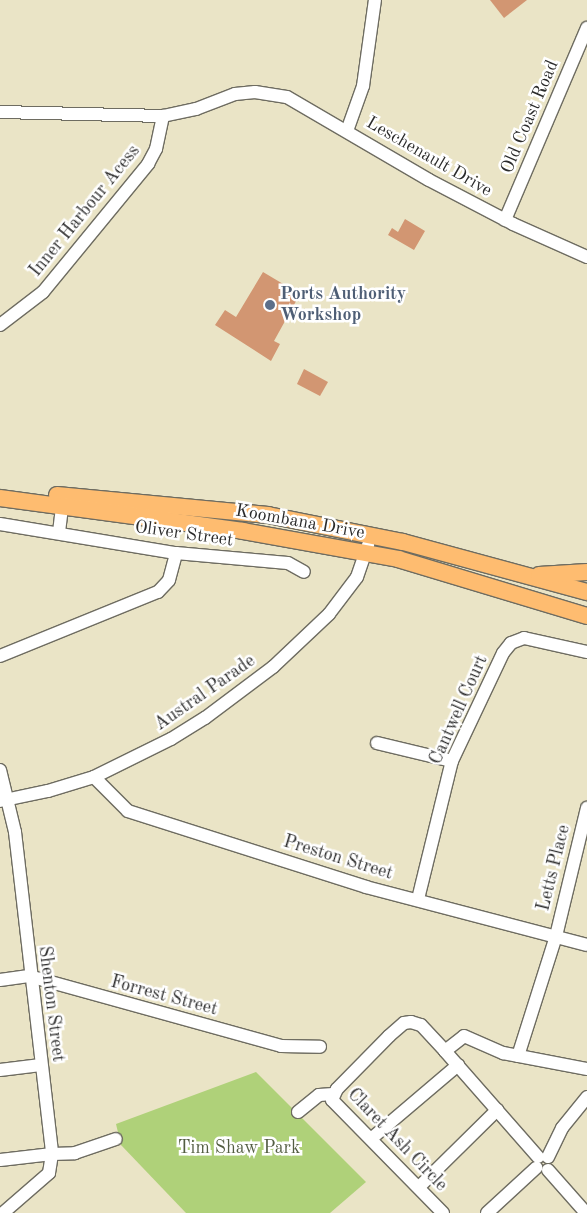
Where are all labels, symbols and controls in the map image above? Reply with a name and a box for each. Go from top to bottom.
street label: Old Coast Road [496,57,564,177]
street label: Leschenault Drive [362,112,496,202]
street label: Inner Harbour Acess [25,141,145,281]
place label: Ports Authority Workshop [280,284,406,326]
marker: Ports Authority Workshop [264,299,276,311]
street label: Koombana Drive [234,500,366,544]
street label: Oliver Street [133,516,235,552]
street label: Austral Parade [151,650,259,736]
street label: Cantwell Court [425,652,493,768]
street label: Letts Place [533,823,575,913]
street label: Preston Street [281,831,395,885]
street label: Shenton Street [33,945,69,1063]
street label: Forrest Street [108,971,220,1021]
street label: Claret Ash Circle [343,1084,451,1196]
park label: Tim Shaw Park [178,1137,300,1159]

